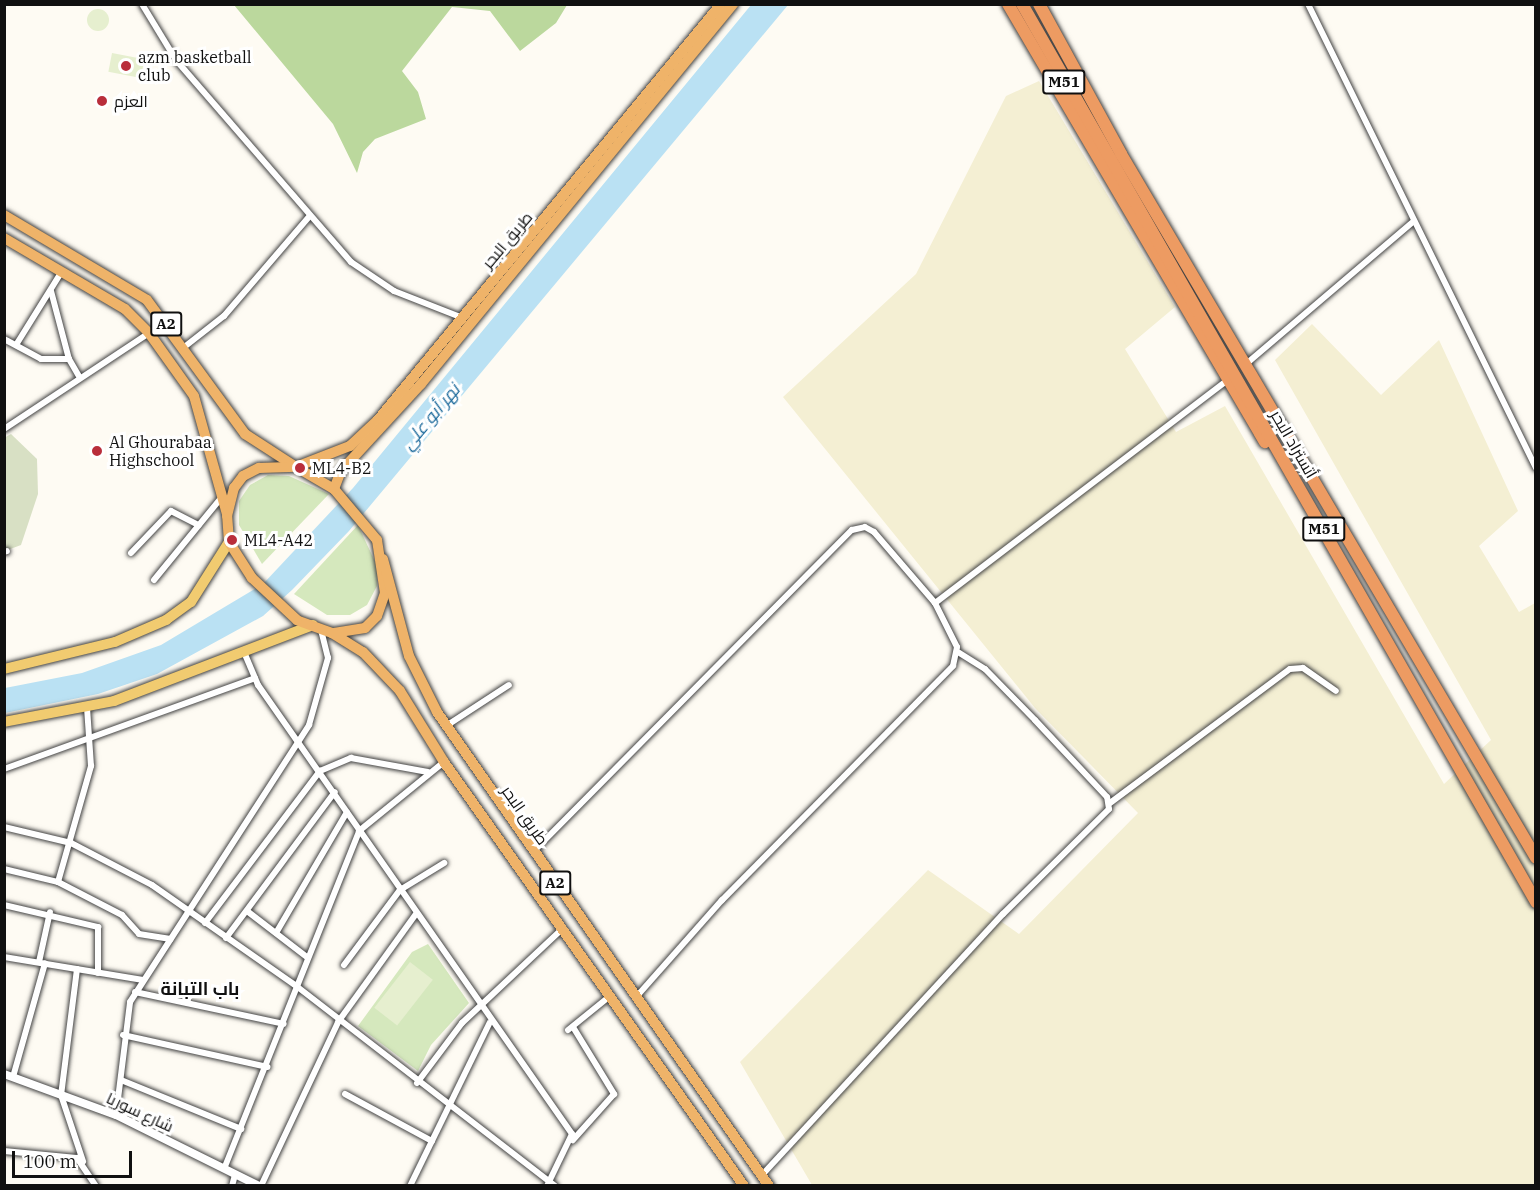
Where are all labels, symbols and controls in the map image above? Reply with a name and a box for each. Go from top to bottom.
place label: azm basketball club [138,47,251,85]
marker: azm basketball club [119,59,133,73]
road number: M51 [1042,70,1086,94]
place label: العزم [114,91,148,111]
marker: العزم [95,94,109,108]
street label: طريق البحر [478,208,536,272]
road number: A2 [150,312,182,336]
water label: نهر أبو علي [397,380,465,454]
street label: أتستراد البحر [1267,407,1321,481]
place label: Al Ghourabaa Highschool [109,432,212,470]
marker: Al Ghourabaa Highschool [90,444,104,458]
place label: ML4-B2 [312,458,372,478]
marker: ML4-B2 [293,461,307,475]
road number: M51 [1302,517,1346,541]
place label: ML4-A42 [244,530,313,550]
marker: ML4-A42 [225,533,239,547]
street label: طريق البحر [498,782,552,848]
road number: A2 [538,871,572,895]
district label: باب التبانة [161,978,239,1000]
street label: شارع سوريا [103,1088,177,1136]
scale bar [15,1139,135,1177]
text: 100 m [23,1150,77,1173]

